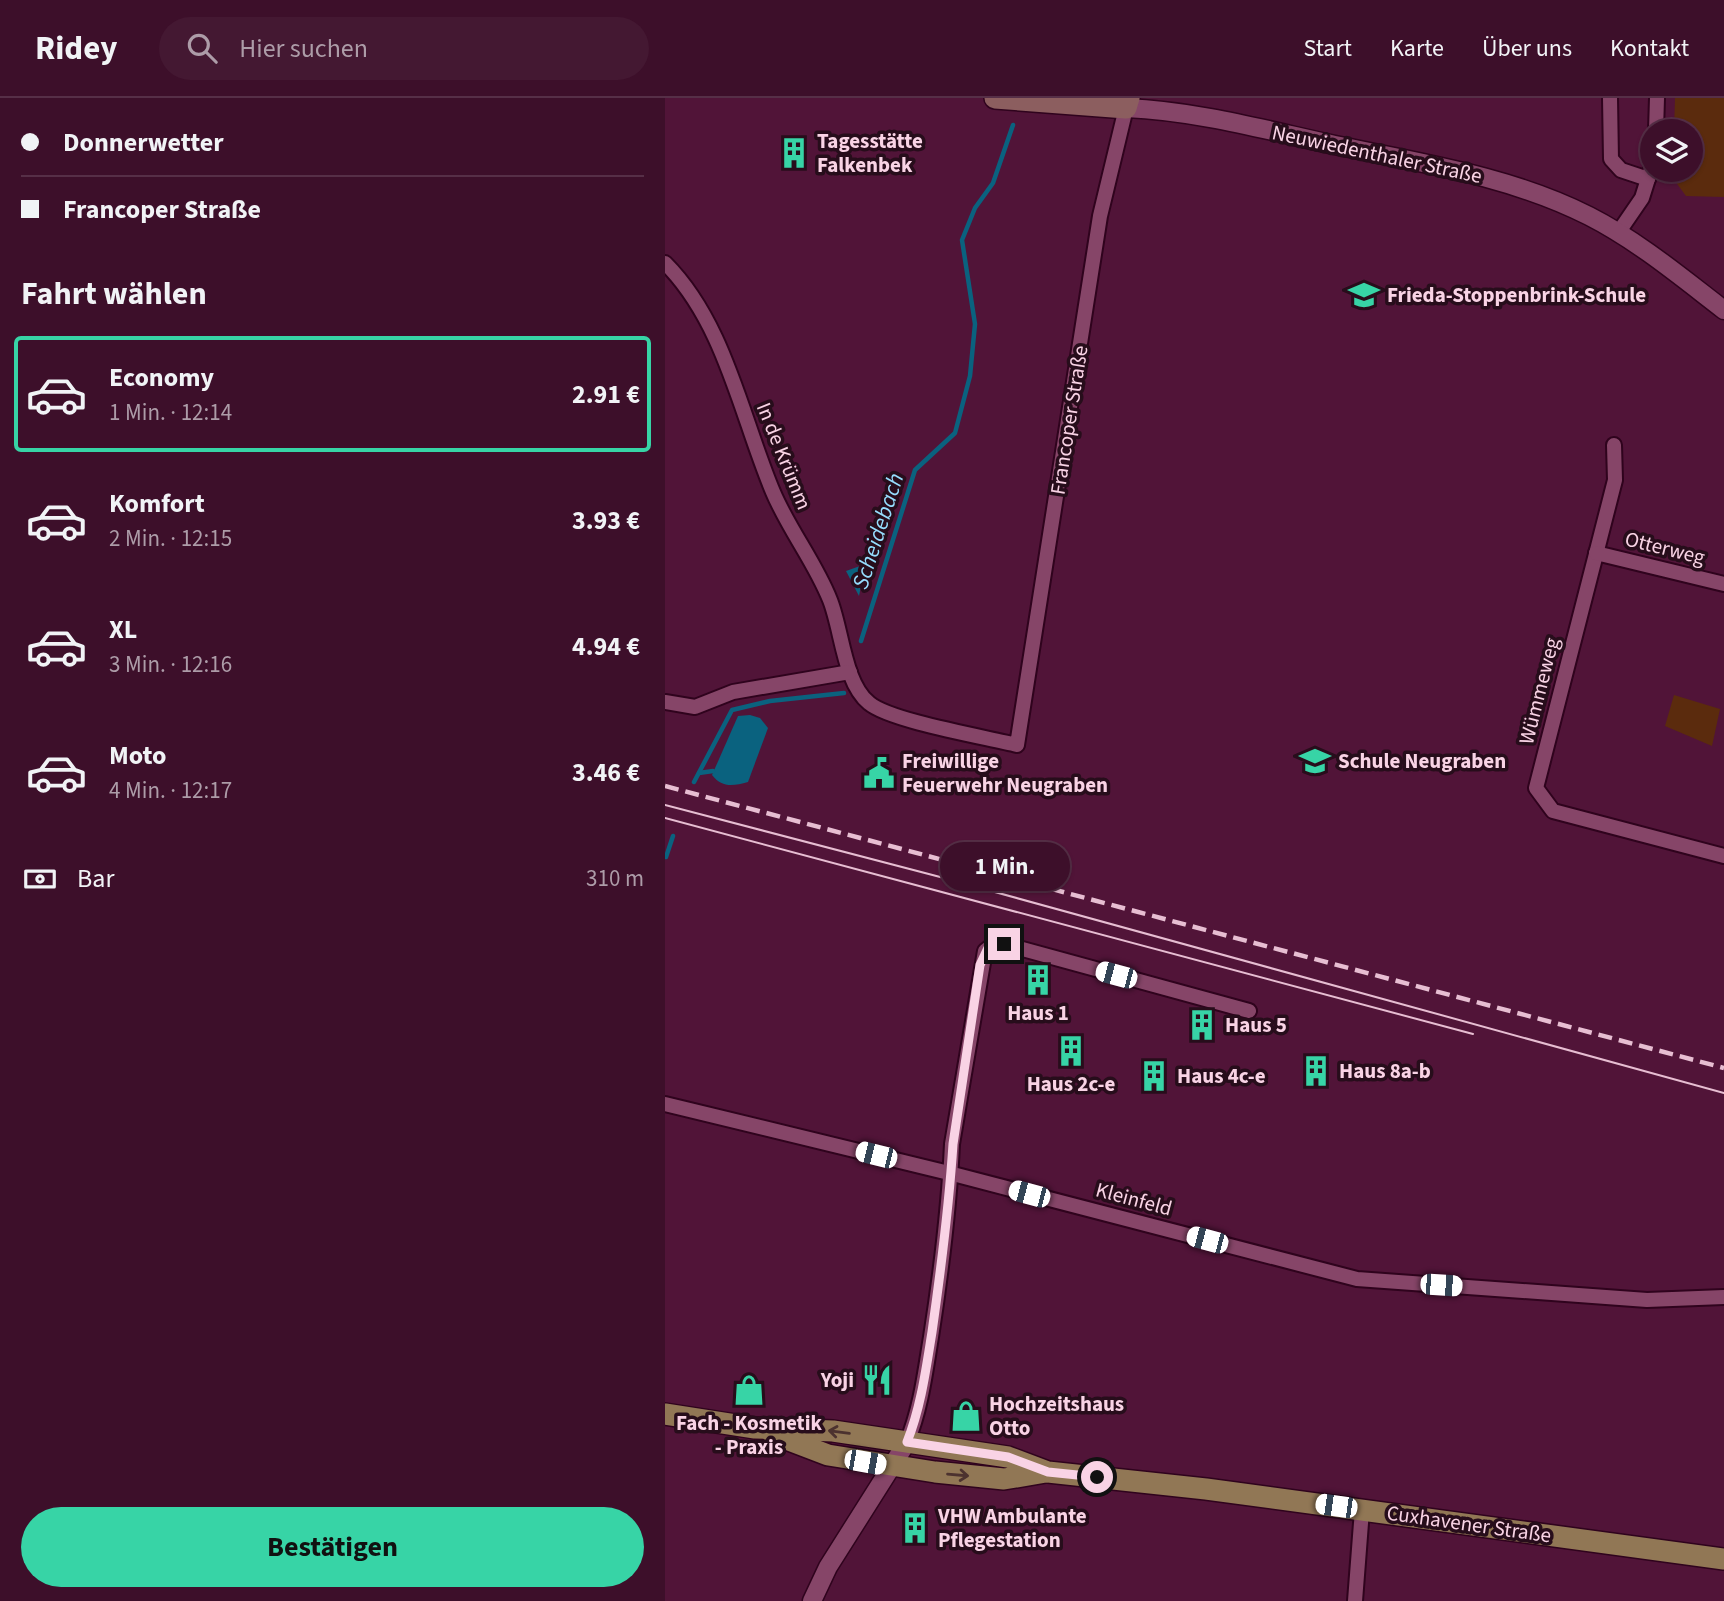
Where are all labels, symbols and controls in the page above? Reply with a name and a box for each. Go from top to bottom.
search box [159,17,649,80]
text: Ridey [35,25,117,72]
icon: search [183,29,221,67]
text: Hier suchen [239,30,368,67]
text: Start [1304,31,1352,66]
text: Karte [1390,31,1444,66]
text: Über uns [1482,31,1572,66]
text: Kontakt [1610,31,1689,66]
street label: Neuwiedenthaler Straße [1269,117,1485,191]
map controls [1640,119,1703,182]
button: layers [1640,119,1703,182]
text: Donnerwetter [63,124,224,161]
place label: Tagesstätte Falkenbek [817,126,923,180]
building icon: Tagesstätte Falkenbek [777,136,811,170]
text: Francoper Straße [63,191,261,228]
text: Fahrt wählen [21,271,207,317]
school or university icon: Frieda-Stoppenbrink-Schule [1347,278,1381,312]
place label: Frieda-Stoppenbrink-Schule [1387,280,1646,310]
street label: Francoper Straße [1042,343,1096,497]
text: Economy [109,359,214,396]
icon: car [25,363,88,426]
text: 2.91 € [572,376,640,413]
text: 1 Min. · 12:14 [109,396,232,429]
street label: In de Krümm [749,398,819,514]
water label: Scheidebach [844,469,912,593]
text: Komfort [109,485,205,522]
icon: car [25,489,88,552]
text: 3.93 € [572,502,640,539]
text: 2 Min. · 12:15 [109,522,232,555]
street label: Otterweg [1622,524,1708,572]
text: XL [109,611,137,648]
icon: car [25,615,88,678]
text: 4.94 € [572,628,640,665]
street label: Wümmeweg [1511,634,1567,748]
text: 3 Min. · 12:16 [109,648,232,681]
text: Moto [109,737,166,774]
icon: car [25,741,88,804]
school or university icon: Schule Neugraben [1298,744,1332,778]
place label: Freiwillige Feuerwehr Neugraben [902,746,1108,800]
place label: Schule Neugraben [1338,746,1506,776]
text: 3.46 € [572,754,640,791]
public building icon: Freiwillige Feuerwehr Neugraben [862,756,896,790]
text: 4 Min. · 12:17 [109,774,232,807]
callout: 1 Min. [939,842,1069,892]
text: 1 Min. [975,850,1035,883]
icon: cash [21,860,59,898]
text: Bar [77,860,114,897]
text: 310 m [586,862,644,895]
route end [988,928,1020,960]
car [1093,959,1140,991]
building icon: Haus 1 [1021,963,1055,997]
place label: Haus 1 [1007,998,1069,1028]
building icon: Haus 5 [1185,1008,1219,1042]
place label: Haus 5 [1225,1010,1287,1040]
building icon: Haus 2c-e [1054,1034,1088,1068]
building icon: Haus 8a-b [1299,1054,1333,1088]
place label: Haus 8a-b [1339,1056,1431,1086]
building icon: Haus 4c-e [1137,1059,1171,1093]
place label: Haus 4c-e [1177,1061,1266,1091]
place label: Haus 2c-e [1027,1069,1115,1099]
car [854,1140,899,1170]
street label: Kleinfeld [1092,1174,1176,1224]
car [1006,1178,1053,1210]
car [1184,1224,1231,1256]
car [1420,1273,1463,1297]
restaurant icon: Yoji [860,1363,894,1397]
place label: Yoji [820,1365,854,1395]
shop icon: Fach - Kosmetik - Praxis [732,1373,766,1407]
place label: Hochzeitshaus Otto [989,1389,1124,1443]
shop icon: Hochzeitshaus Otto [949,1399,983,1433]
place label: Fach - Kosmetik - Praxis [676,1408,822,1462]
one-way arrow [828,1426,851,1439]
car [843,1448,888,1476]
route start [1081,1461,1113,1493]
one-way arrow [946,1468,969,1481]
car [1314,1493,1359,1519]
street label: Cuxhavener Straße [1385,1498,1553,1550]
place label: VHW Ambulante Pflegestation [937,1501,1087,1555]
button: Bestätigen [21,1507,644,1587]
building icon: VHW Ambulante Pflegestation [898,1511,932,1545]

